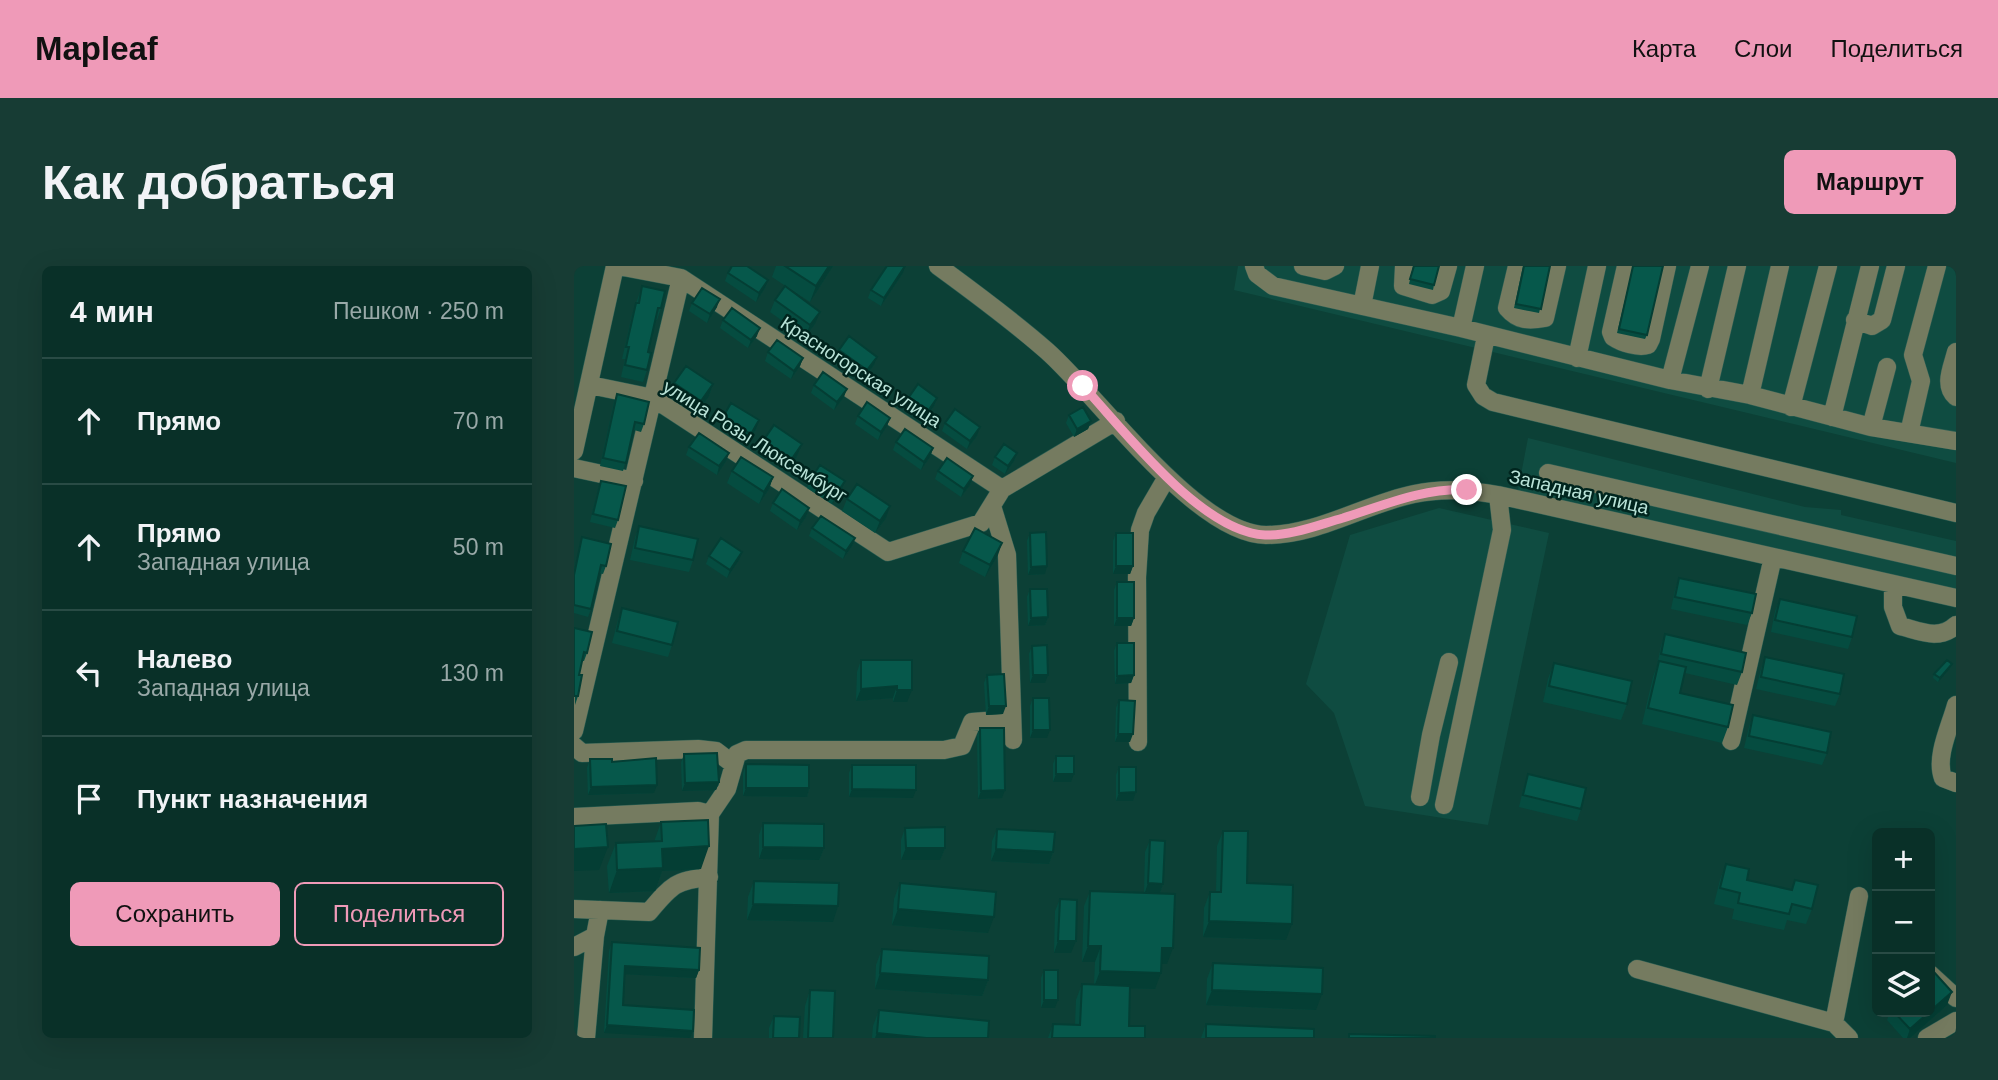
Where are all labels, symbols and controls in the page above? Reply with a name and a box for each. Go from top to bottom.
text: Mapleaf [35,30,158,67]
text: Карта [1632,35,1696,62]
text: Слои [1734,35,1792,62]
text: Поделиться [1830,35,1963,62]
button: Маршрут [1784,150,1956,214]
text: Как добраться [42,155,396,209]
text: 4 мин [70,295,154,328]
text: Пешком · 250 m [333,298,504,324]
street label: Красногорская улица [777,312,945,432]
route start [1067,370,1098,401]
street label: улица Розы Люксембург [659,376,851,506]
icon: ahead [70,402,108,440]
text: Прямо [137,406,221,436]
text: 70 m [453,408,504,434]
street label: Западная улица [1507,466,1651,518]
route end [1451,474,1482,505]
text: Прямо [137,518,221,548]
icon: ahead [70,528,108,566]
text: 50 m [453,534,504,560]
text: Западная улица [137,549,310,575]
text: Налево [137,644,232,674]
icon: left [70,654,108,692]
text: 130 m [440,660,504,686]
text: Западная улица [137,675,310,701]
icon: arrive [70,780,108,818]
text: Пункт назначения [137,784,368,814]
map controls [1872,828,1935,1017]
button: + [1872,828,1935,891]
button: Сохранить [70,882,280,946]
button: Поделиться [294,882,504,946]
button: − [1872,891,1935,954]
button: layers [1872,954,1935,1017]

